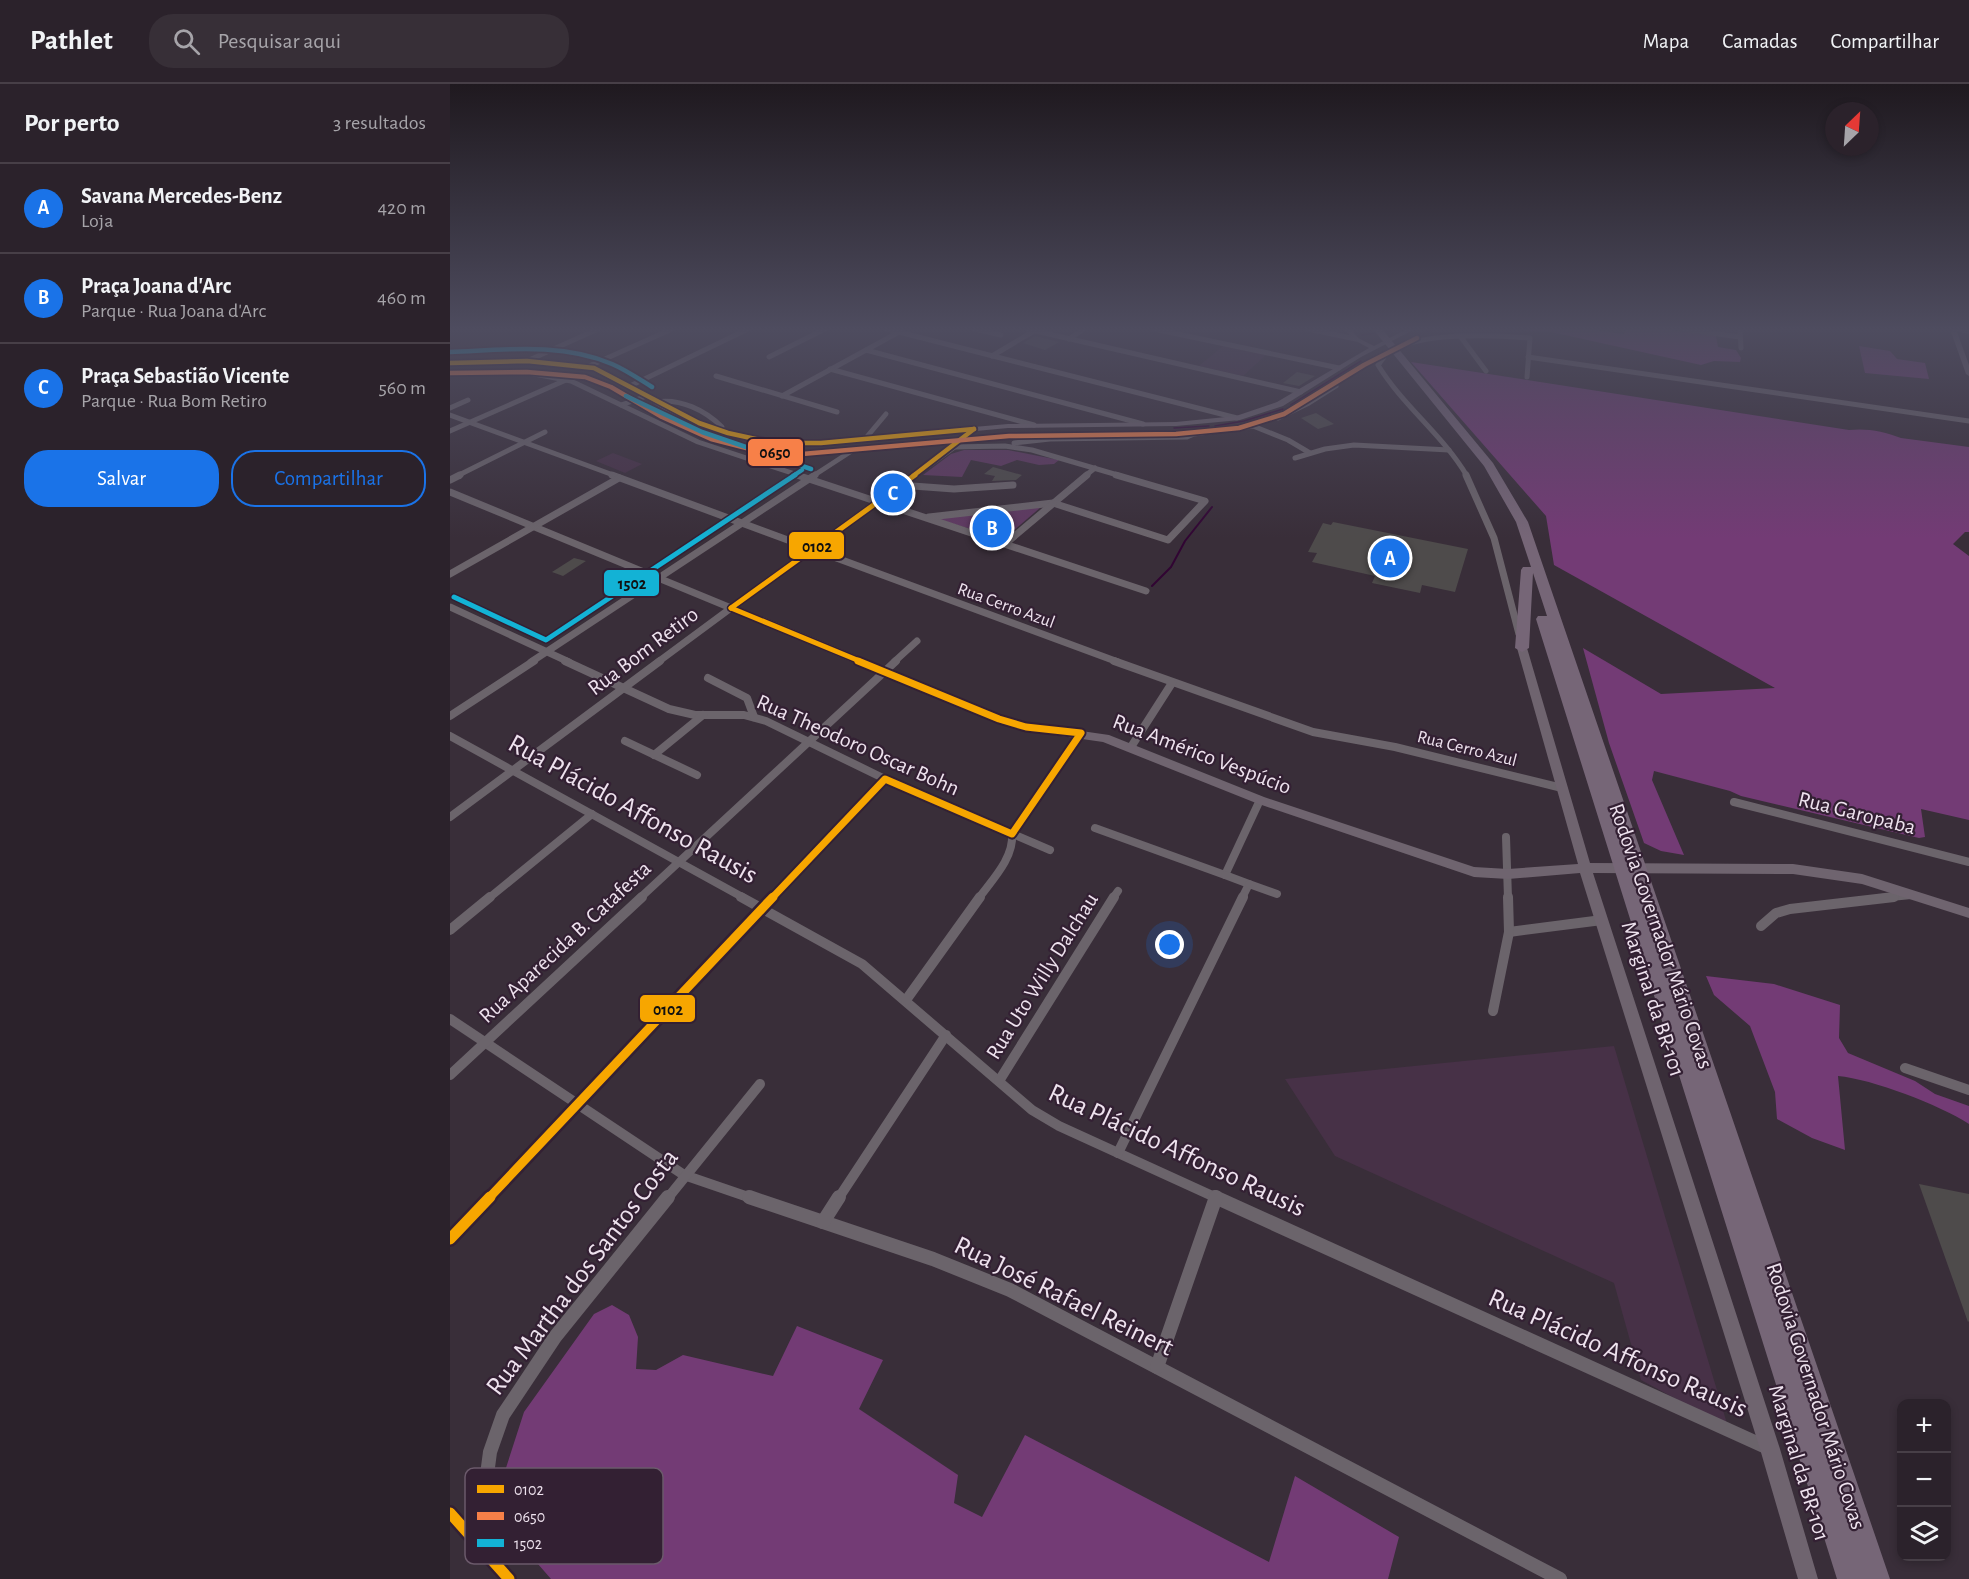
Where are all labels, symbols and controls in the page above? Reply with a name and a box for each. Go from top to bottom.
search box [149,14,569,68]
icon: search [170,25,203,58]
text: Pathlet [30,27,113,55]
text: Pesquisar aqui [218,30,341,52]
text: Mapa [1643,31,1689,52]
text: Camadas [1722,31,1797,52]
text: Compartilhar [1830,31,1939,52]
north arrow [1825,102,1879,156]
text: Por perto [24,110,120,136]
text: 3 resultados [333,113,426,133]
text: Savana Mercedes-Benz [81,185,282,207]
text: A [38,198,50,218]
text: 420 m [377,198,426,218]
text: Loja [81,211,113,231]
text: Praça Joana d'Arc [81,275,231,297]
text: B [38,288,49,308]
text: 460 m [377,288,426,308]
text: Parque · Rua Joana d'Arc [81,301,266,321]
text: Praça Sebastião Vicente [81,365,289,387]
text: C [38,378,49,398]
text: 560 m [378,378,426,398]
text: Parque · Rua Bom Retiro [81,391,267,411]
line badge: 0650 [747,438,804,467]
text: 0650 [759,445,791,461]
button: Salvar [24,450,219,507]
button: Compartilhar [231,450,426,507]
pin: C [874,470,912,516]
pin: B [972,506,1012,550]
line badge: 0102 [788,531,845,560]
pin: A [1370,536,1410,580]
text: 0102 [802,539,832,555]
line badge: 1502 [603,569,660,597]
text: 1502 [618,576,647,592]
street label: Rua Cerro Azul [955,580,1057,632]
street label: Rua Bom Retiro [584,602,702,700]
street label: Rua Theodoro Oscar Bohn [753,690,963,800]
street label: Rua Américo Vespúcio [1110,710,1294,798]
street label: Rua Cerro Azul [1415,728,1519,770]
street label: Rua Plácido Affonso Rausis [504,729,762,889]
street label: Rua Garopaba [1796,788,1918,838]
street label: Rodovia Governador Mário Covas [1605,801,1717,1071]
street label: Rua Aparecida B. Catafesta [475,857,655,1027]
street label: Rua Uto Willy Dalchau [982,889,1102,1063]
street label: Marginal da BR-101 [1618,919,1688,1079]
your location [1155,930,1184,959]
line badge: 0102 [639,994,696,1023]
text: 0102 [653,1002,683,1018]
street label: Rua Plácido Affonso Rausis [1044,1079,1310,1221]
street label: Rua Martha dos Santos Costa [481,1144,683,1400]
street label: Rua José Rafael Reinert [950,1231,1178,1361]
street label: Rodovia Governador Mário Covas [1762,1260,1870,1532]
street label: Rua Plácido Affonso Rausis [1485,1284,1751,1422]
street label: Marginal da BR-101 [1765,1382,1833,1544]
map controls [1897,1399,1951,1561]
button: + [1897,1399,1951,1453]
button: − [1897,1453,1951,1507]
legend [465,1468,663,1564]
text: 0102 [514,1482,544,1498]
button: layers [1897,1507,1951,1561]
text: 0650 [514,1509,545,1525]
text: 1502 [514,1536,542,1552]

